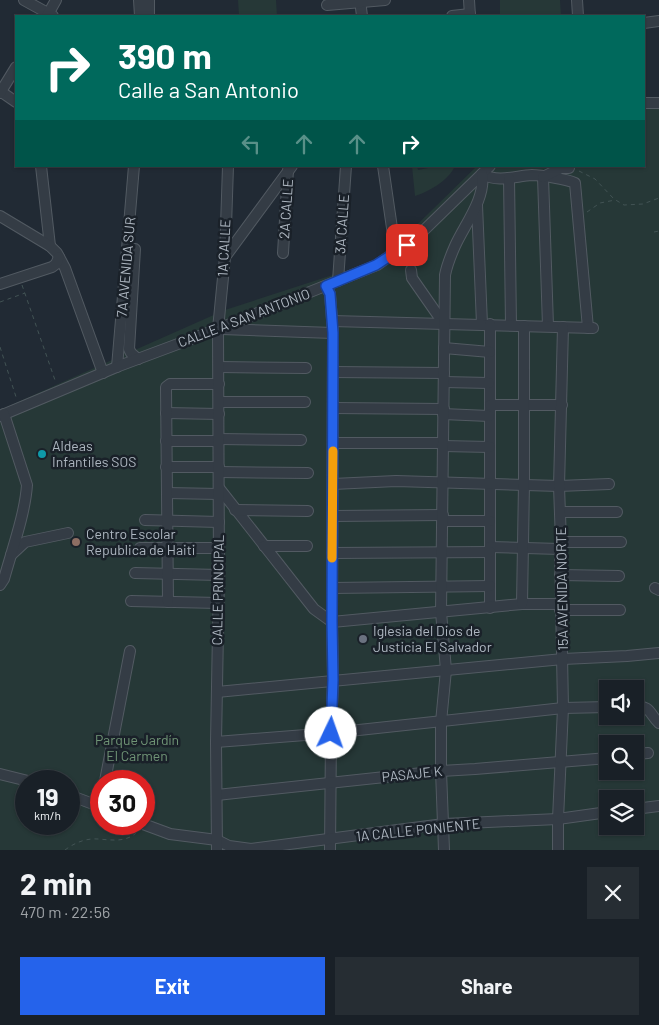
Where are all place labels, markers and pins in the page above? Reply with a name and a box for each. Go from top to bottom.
pin [386,224,428,266]
place label: Aldeas Infantiles SOS [52,437,136,470]
marker: Aldeas Infantiles SOS [36,448,48,460]
place label: Centro Escolar Republica de Haiti [86,525,195,558]
marker: Centro Escolar Republica de Haiti [70,536,82,548]
place label: Iglesia del Dios de Justicia El Salvador [373,622,492,655]
marker: Iglesia del Dios de Justicia El Salvador [357,633,369,645]

